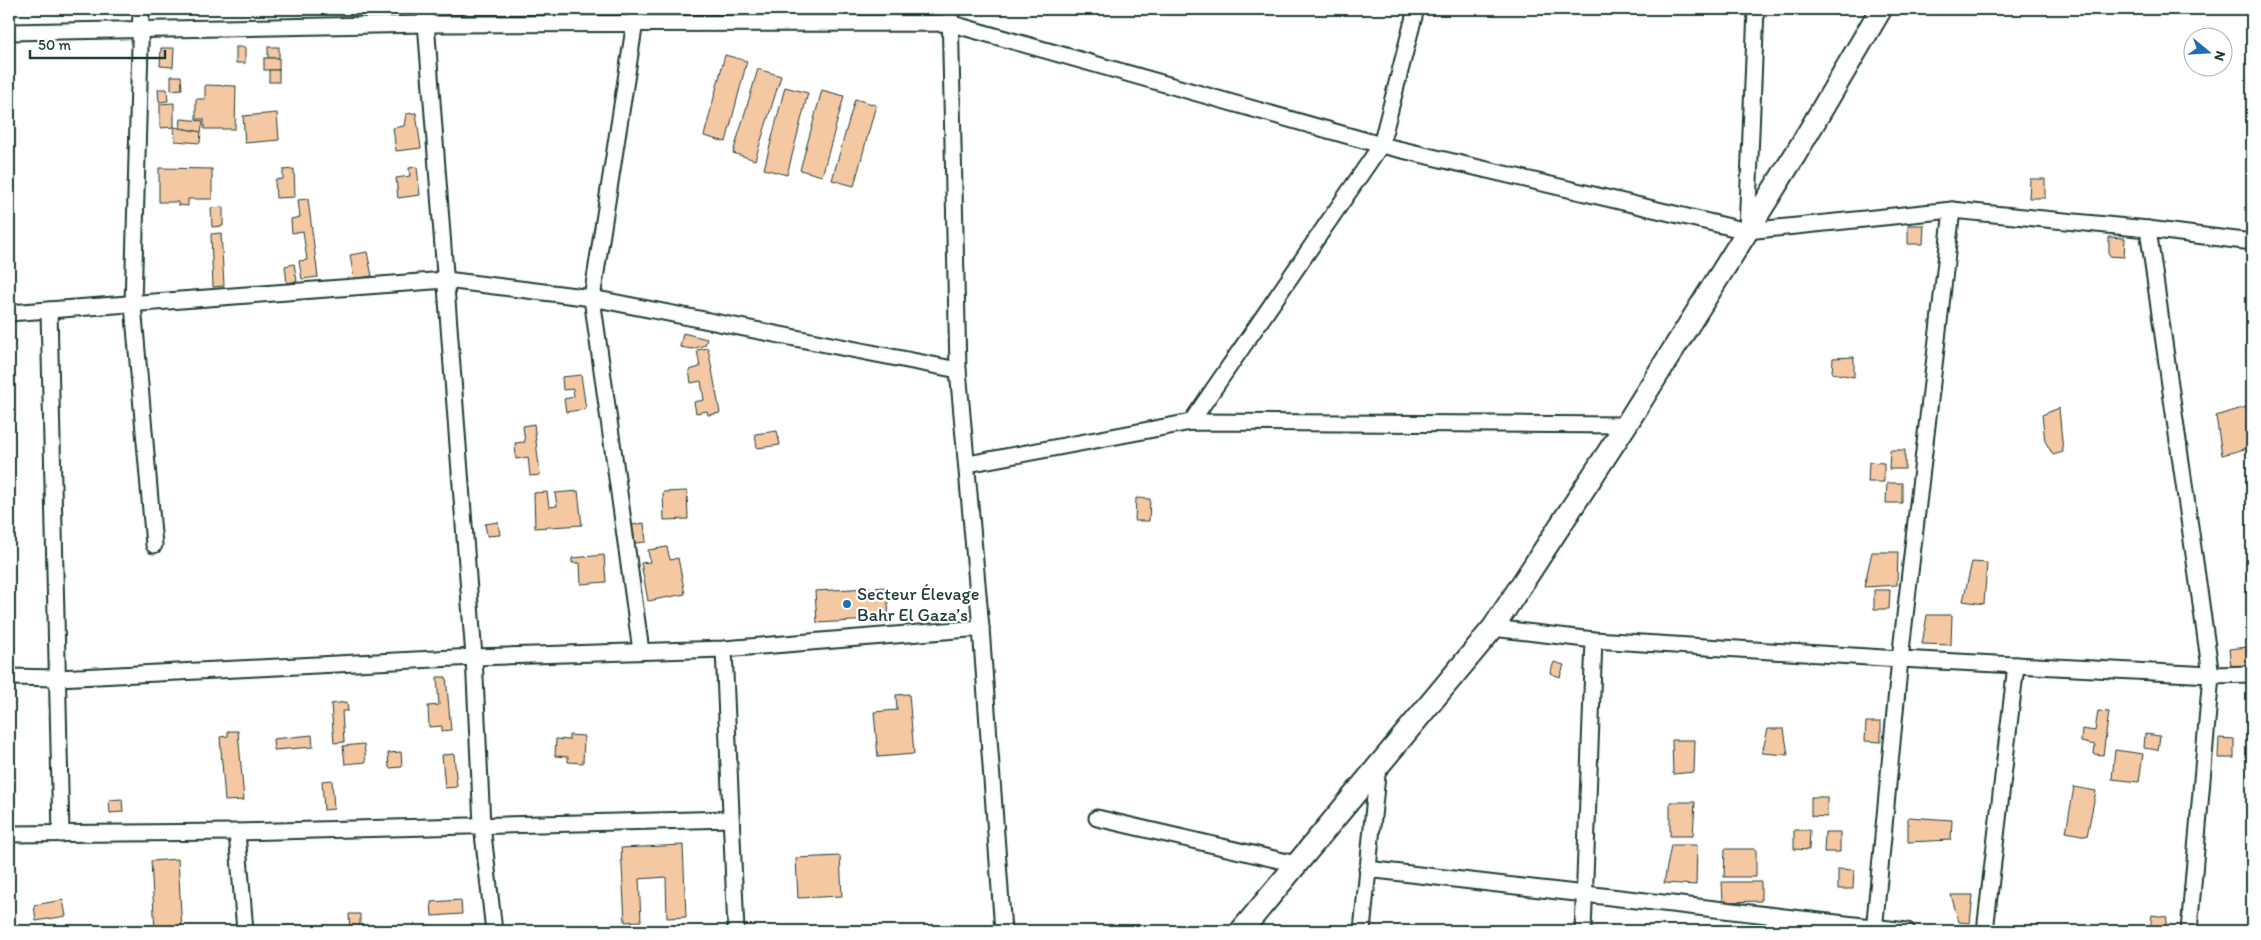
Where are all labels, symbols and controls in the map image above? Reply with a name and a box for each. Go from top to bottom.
scale bar [30,28,165,60]
north arrow [2184,28,2234,78]
text: 50 m [38,36,71,54]
text: N [2210,49,2229,63]
place label: Secteur Élevage Bahr El Gaza’s [857,583,979,626]
marker: Secteur Élevage Bahr El Gaza’s [841,598,853,610]

